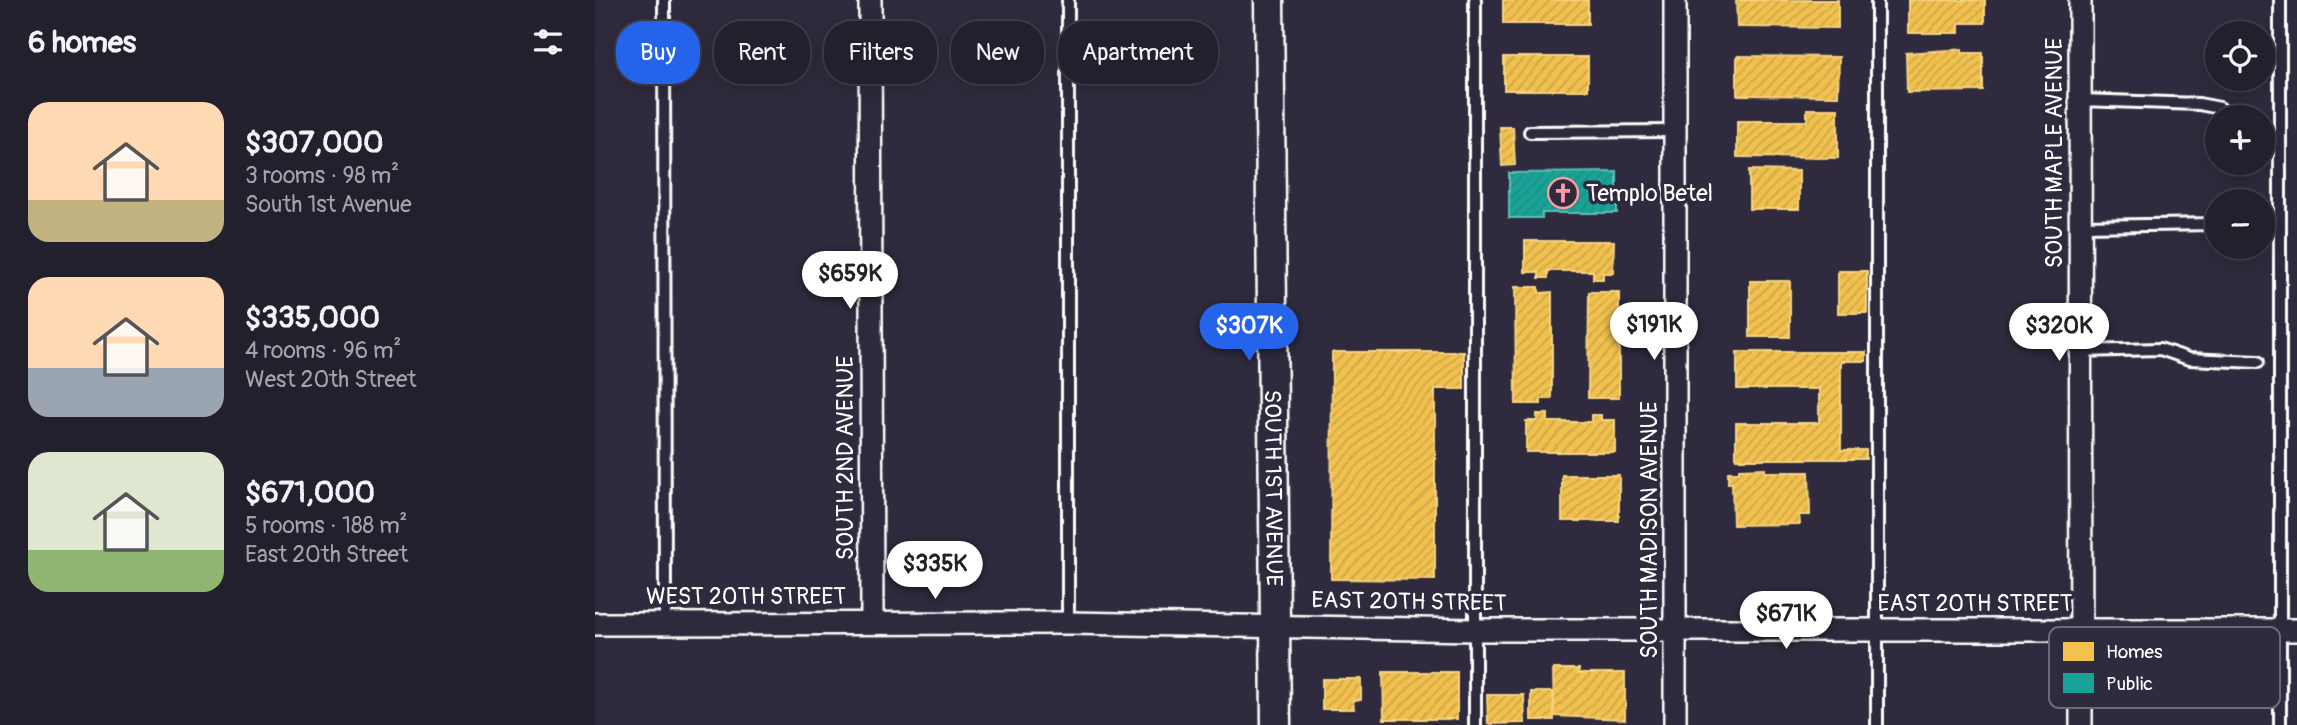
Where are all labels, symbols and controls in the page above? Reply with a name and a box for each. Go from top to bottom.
chip: Buy [616,21,700,84]
chip: Rent [714,21,810,84]
chip: Filters [824,21,937,84]
chip: New [951,21,1044,84]
chip: Apartment [1058,21,1218,84]
map controls [2205,21,2275,259]
button: locate [2205,21,2275,91]
icon: filters [529,23,567,61]
text: 6 homes [28,24,136,61]
street label: SOUTH MAPLE AVENUE [2040,38,2069,268]
button: + [2205,105,2275,175]
text: $307,000 [245,124,383,161]
icon: home [84,130,168,214]
text: 3 rooms · 98 m² [245,161,399,190]
church icon: Templo Betel [1546,176,1580,210]
place label: Templo Betel [1586,179,1713,208]
button: − [2205,189,2275,259]
text: South 1st Avenue [245,190,412,219]
pin: $659K [801,252,899,311]
text: $659K [818,259,882,288]
text: $335,000 [245,299,380,336]
pin: $191K [1605,302,1703,362]
pin: $307K [1200,304,1298,363]
pin: $320K [2010,304,2108,363]
icon: home [84,305,168,389]
text: $191K [1626,310,1682,339]
text: $307K [1215,311,1283,340]
text: $320K [2025,311,2093,340]
text: 4 rooms · 96 m² [245,336,401,365]
street label: SOUTH 2ND AVENUE [831,356,860,560]
text: West 20th Street [245,365,417,394]
street label: SOUTH 1ST AVENUE [1258,390,1289,586]
street label: SOUTH MADISON AVENUE [1635,401,1664,659]
text: $671,000 [245,474,375,511]
icon: home [84,480,168,564]
text: 5 rooms · 188 m² [245,511,407,540]
text: East 20th Street [245,540,408,569]
pin: $335K [886,542,984,601]
text: $335K [903,549,967,578]
street label: WEST 20TH STREET [646,582,846,611]
street label: EAST 20TH STREET [1311,585,1507,618]
street label: EAST 20TH STREET [1877,589,2073,618]
pin: $671K [1737,592,1835,651]
text: $671K [1756,599,1816,628]
legend [2049,627,2280,708]
text: Homes [2106,640,2163,664]
text: Public [2106,672,2153,696]

